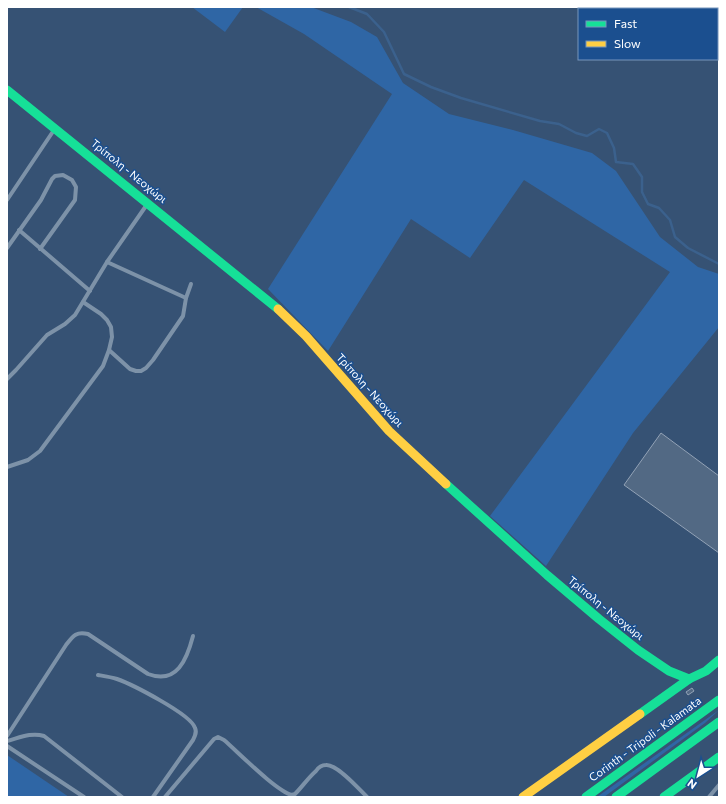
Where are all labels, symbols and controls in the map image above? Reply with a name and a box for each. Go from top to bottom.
legend [578,8,718,60]
text: Fast [614,16,637,30]
text: Slow [614,36,641,50]
street label: Τρίπολη - Νεοχώρι [89,136,170,206]
street label: Τρίπολη - Νεοχώρι [334,350,407,429]
street label: Τρίπολη - Νεοχώρι [566,573,647,643]
street label: Corinth - Tripoli - Kalamata [586,694,703,784]
north arrow [678,756,718,796]
text: N [685,777,699,792]

